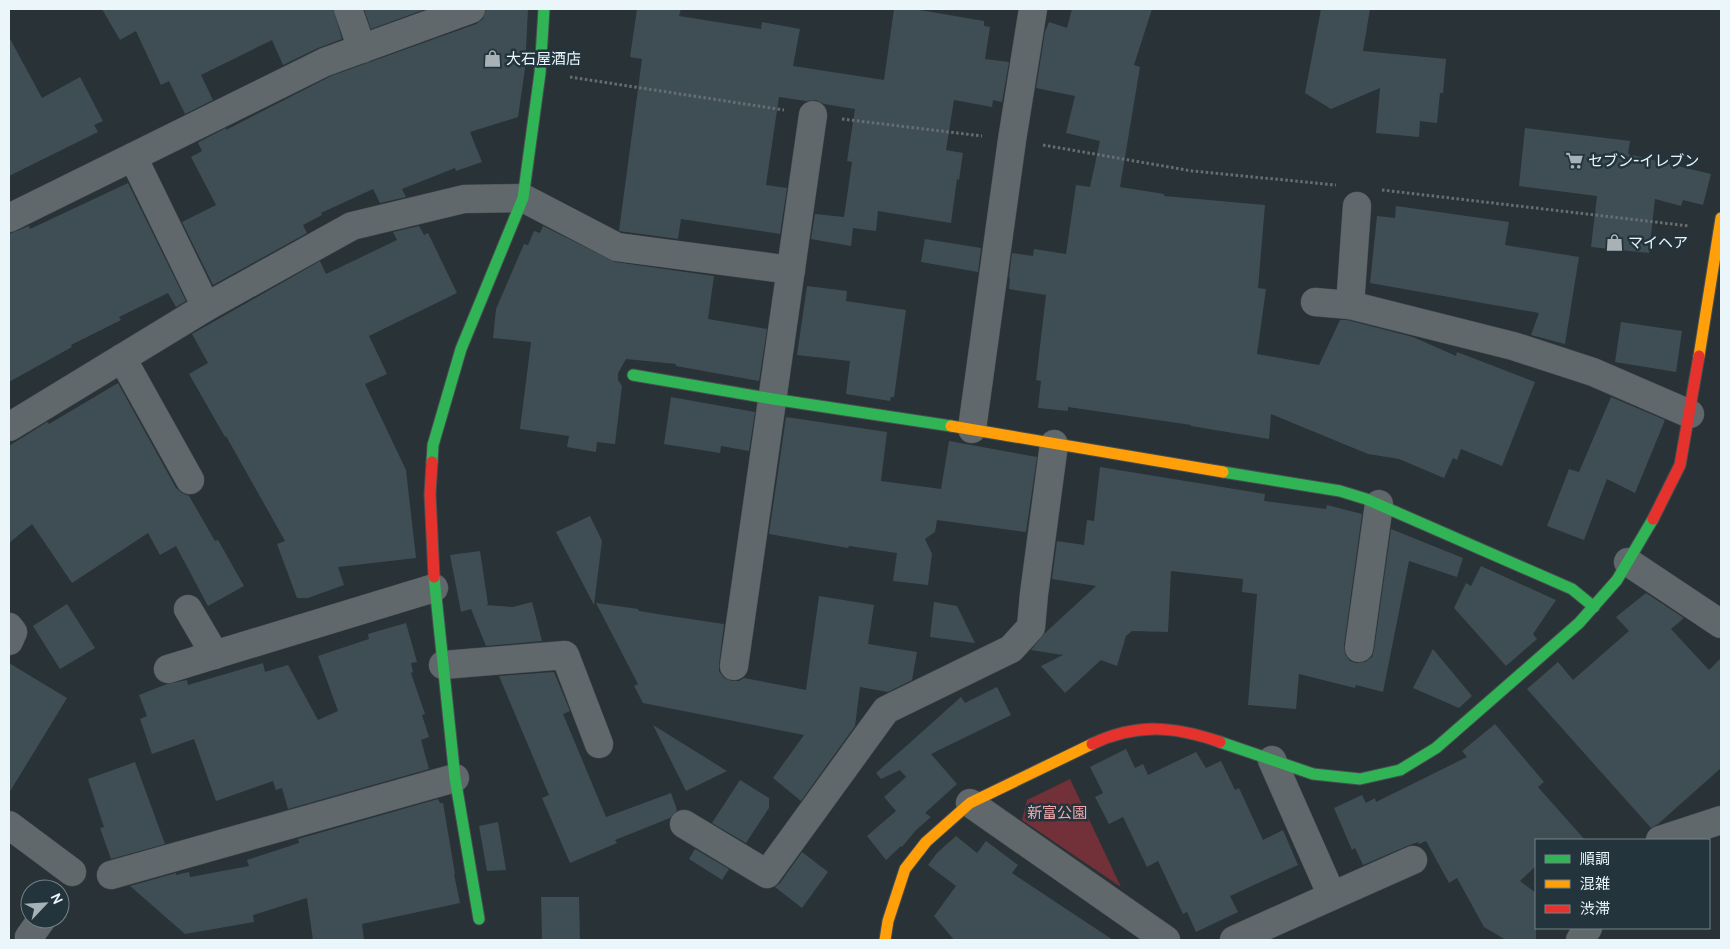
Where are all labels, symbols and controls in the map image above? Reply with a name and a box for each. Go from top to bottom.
shop icon: 大石屋酒店 [482,49,502,69]
place label: 大石屋酒店 [506,50,581,68]
supermarket icon: セブン-イレブン [1564,151,1584,171]
place label: セブン-イレブン [1588,152,1699,170]
shop icon: マイヘア [1604,233,1624,253]
place label: マイヘア [1628,234,1688,252]
park label: 新富公園 [1027,804,1087,822]
legend [1535,839,1710,929]
text: 順調 [1580,850,1610,868]
text: 混雑 [1580,875,1610,893]
north arrow [20,879,70,929]
text: N [47,890,67,907]
text: 渋滞 [1580,900,1610,918]

